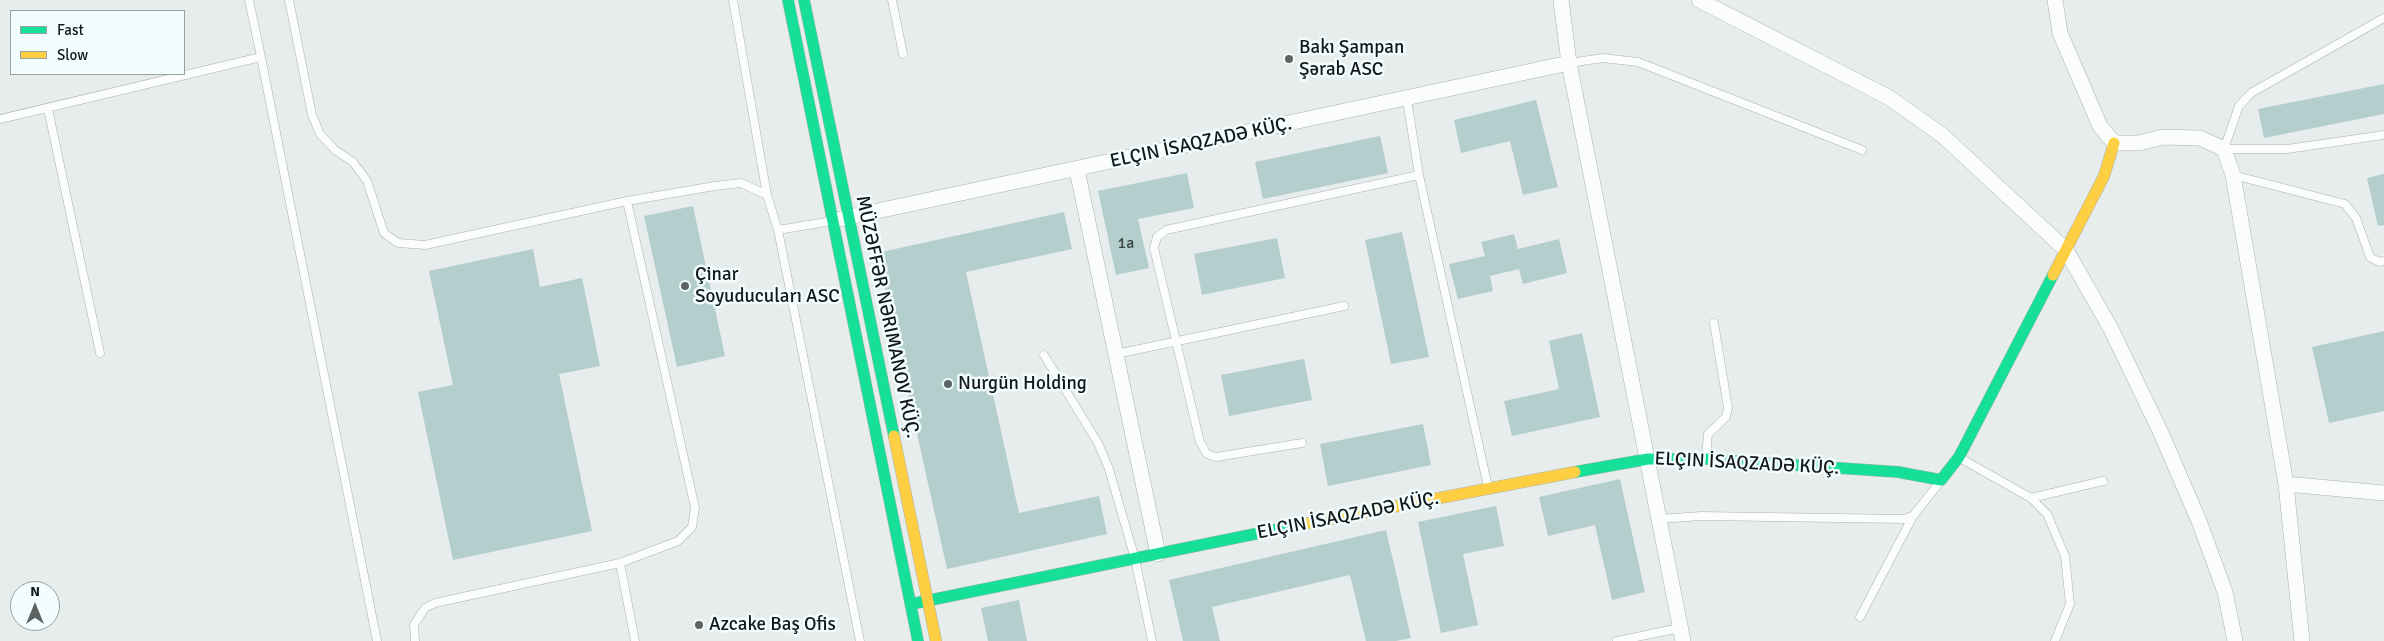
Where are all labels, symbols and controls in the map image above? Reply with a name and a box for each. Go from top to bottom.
legend [10,10,185,75]
text: Fast [57,21,84,39]
place label: Bakı Şampan Şərab ASC [1299,37,1404,81]
text: Slow [57,46,88,64]
marker: Bakı Şampan Şərab ASC [1283,53,1295,65]
street label: ELÇIN İSAQZADƏ KÜÇ. [1108,113,1294,173]
street label: MÜZƏFFƏR NƏRIMANOV KÜÇ. [850,194,924,440]
house number: 1a [1118,234,1134,254]
place label: Çinar Soyuducuları ASC [695,264,840,308]
marker: Çinar Soyuducuları ASC [679,280,691,292]
place label: Nurgün Holding [958,373,1087,395]
marker: Nurgün Holding [942,378,954,390]
street label: ELÇIN İSAQZADƏ KÜÇ. [1654,448,1840,480]
street label: ELÇIN İSAQZADƏ KÜÇ. [1255,487,1441,545]
north arrow [10,581,60,631]
text: N [30,583,40,600]
place label: Azcake Baş Ofis [709,614,836,636]
marker: Azcake Baş Ofis [693,619,705,631]

